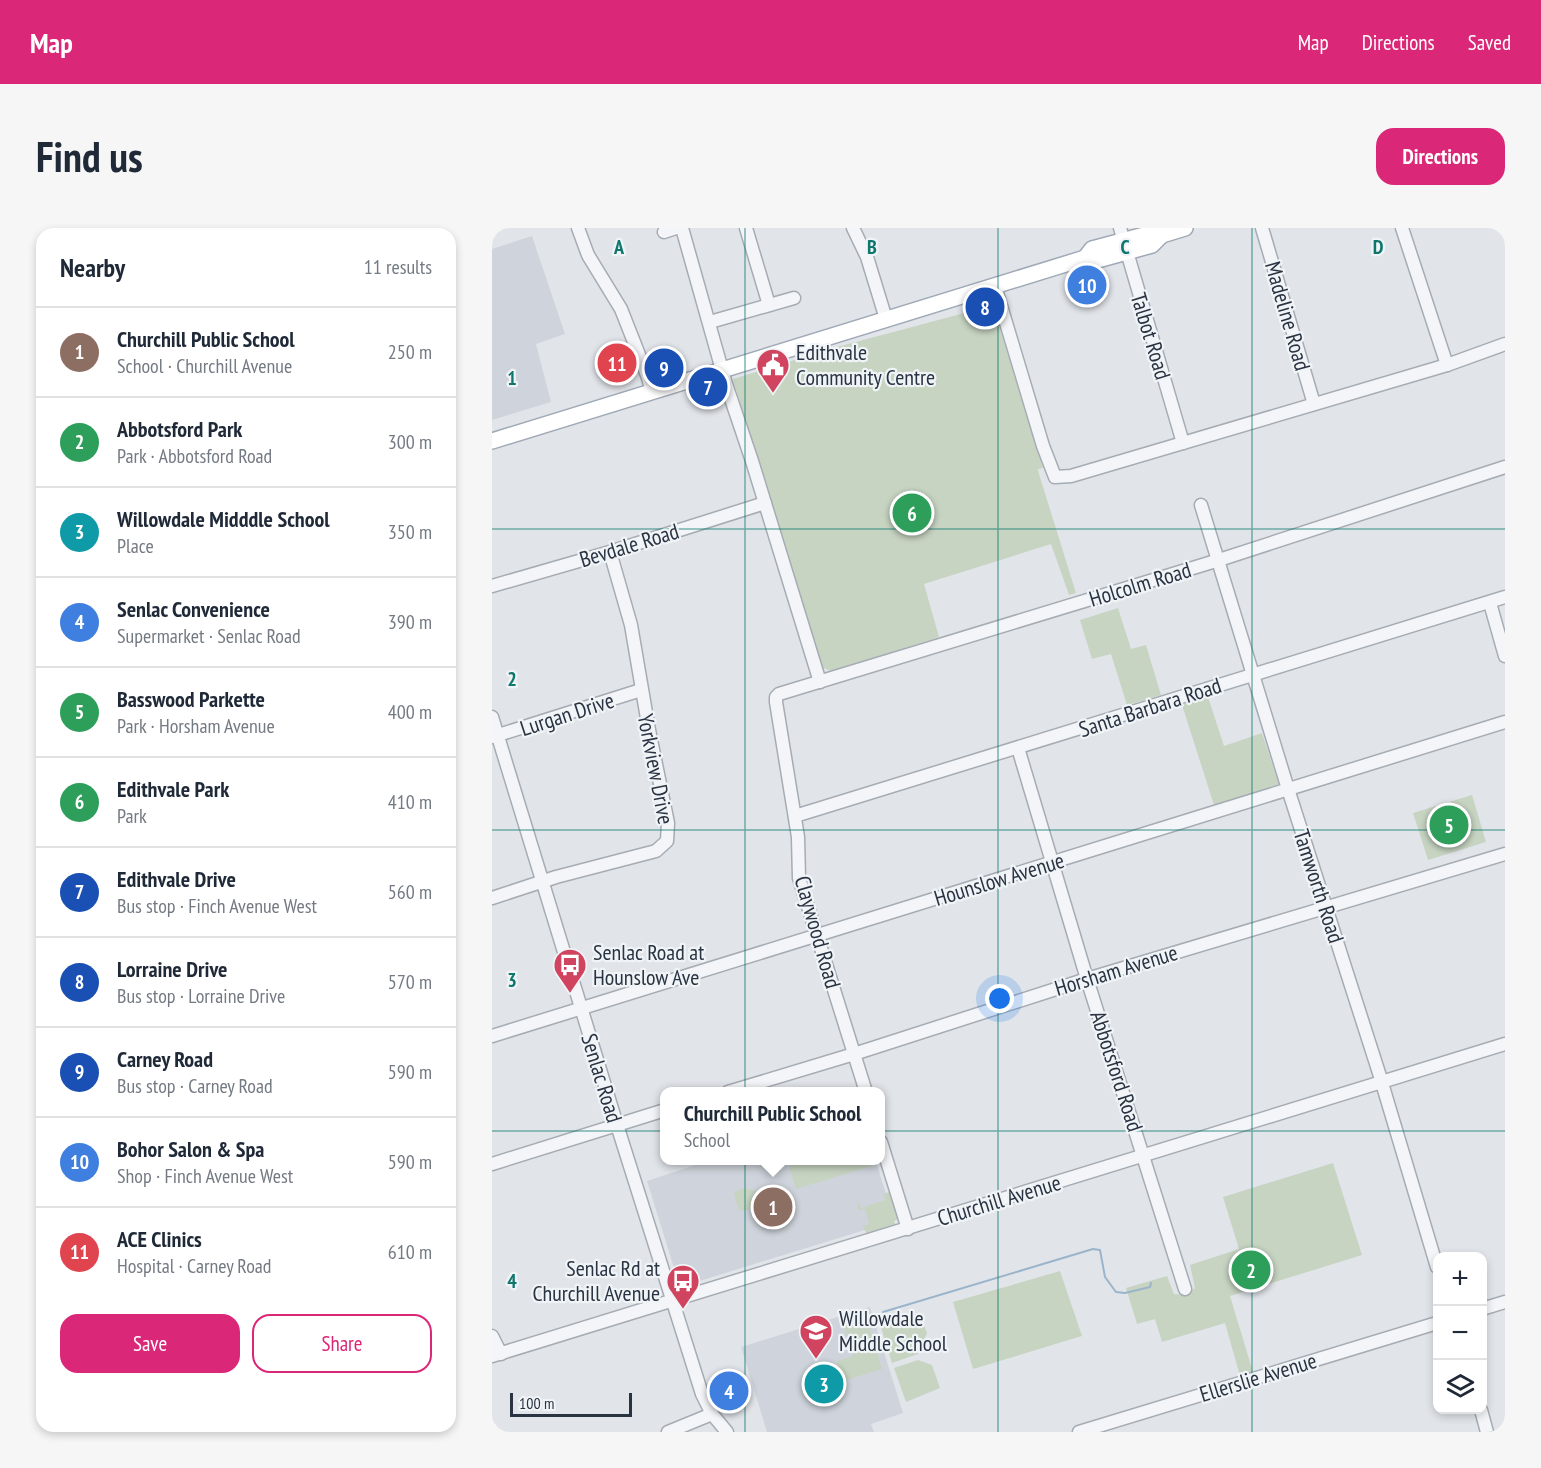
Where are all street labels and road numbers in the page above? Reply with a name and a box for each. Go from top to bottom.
street label: Madeline Road [1259,258,1317,374]
street label: Talbot Road [1125,289,1177,383]
street label: Bevdale Road [576,517,682,573]
street label: Holcolm Road [1086,555,1194,613]
street label: Santa Barbara Road [1075,671,1225,743]
street label: Lurgan Drive [517,686,617,742]
street label: Yorkview Drive [632,711,680,827]
street label: Tamworth Road [1287,826,1351,946]
street label: Hounslow Avenue [931,846,1067,912]
street label: Claywood Road [789,872,847,992]
street label: Horsham Avenue [1051,938,1181,1002]
street label: Abbotsford Road [1084,1007,1150,1135]
street label: Senlac Road [575,1030,629,1126]
street label: Churchill Avenue [934,1168,1064,1232]
street label: Ellerslie Avenue [1196,1346,1320,1408]

